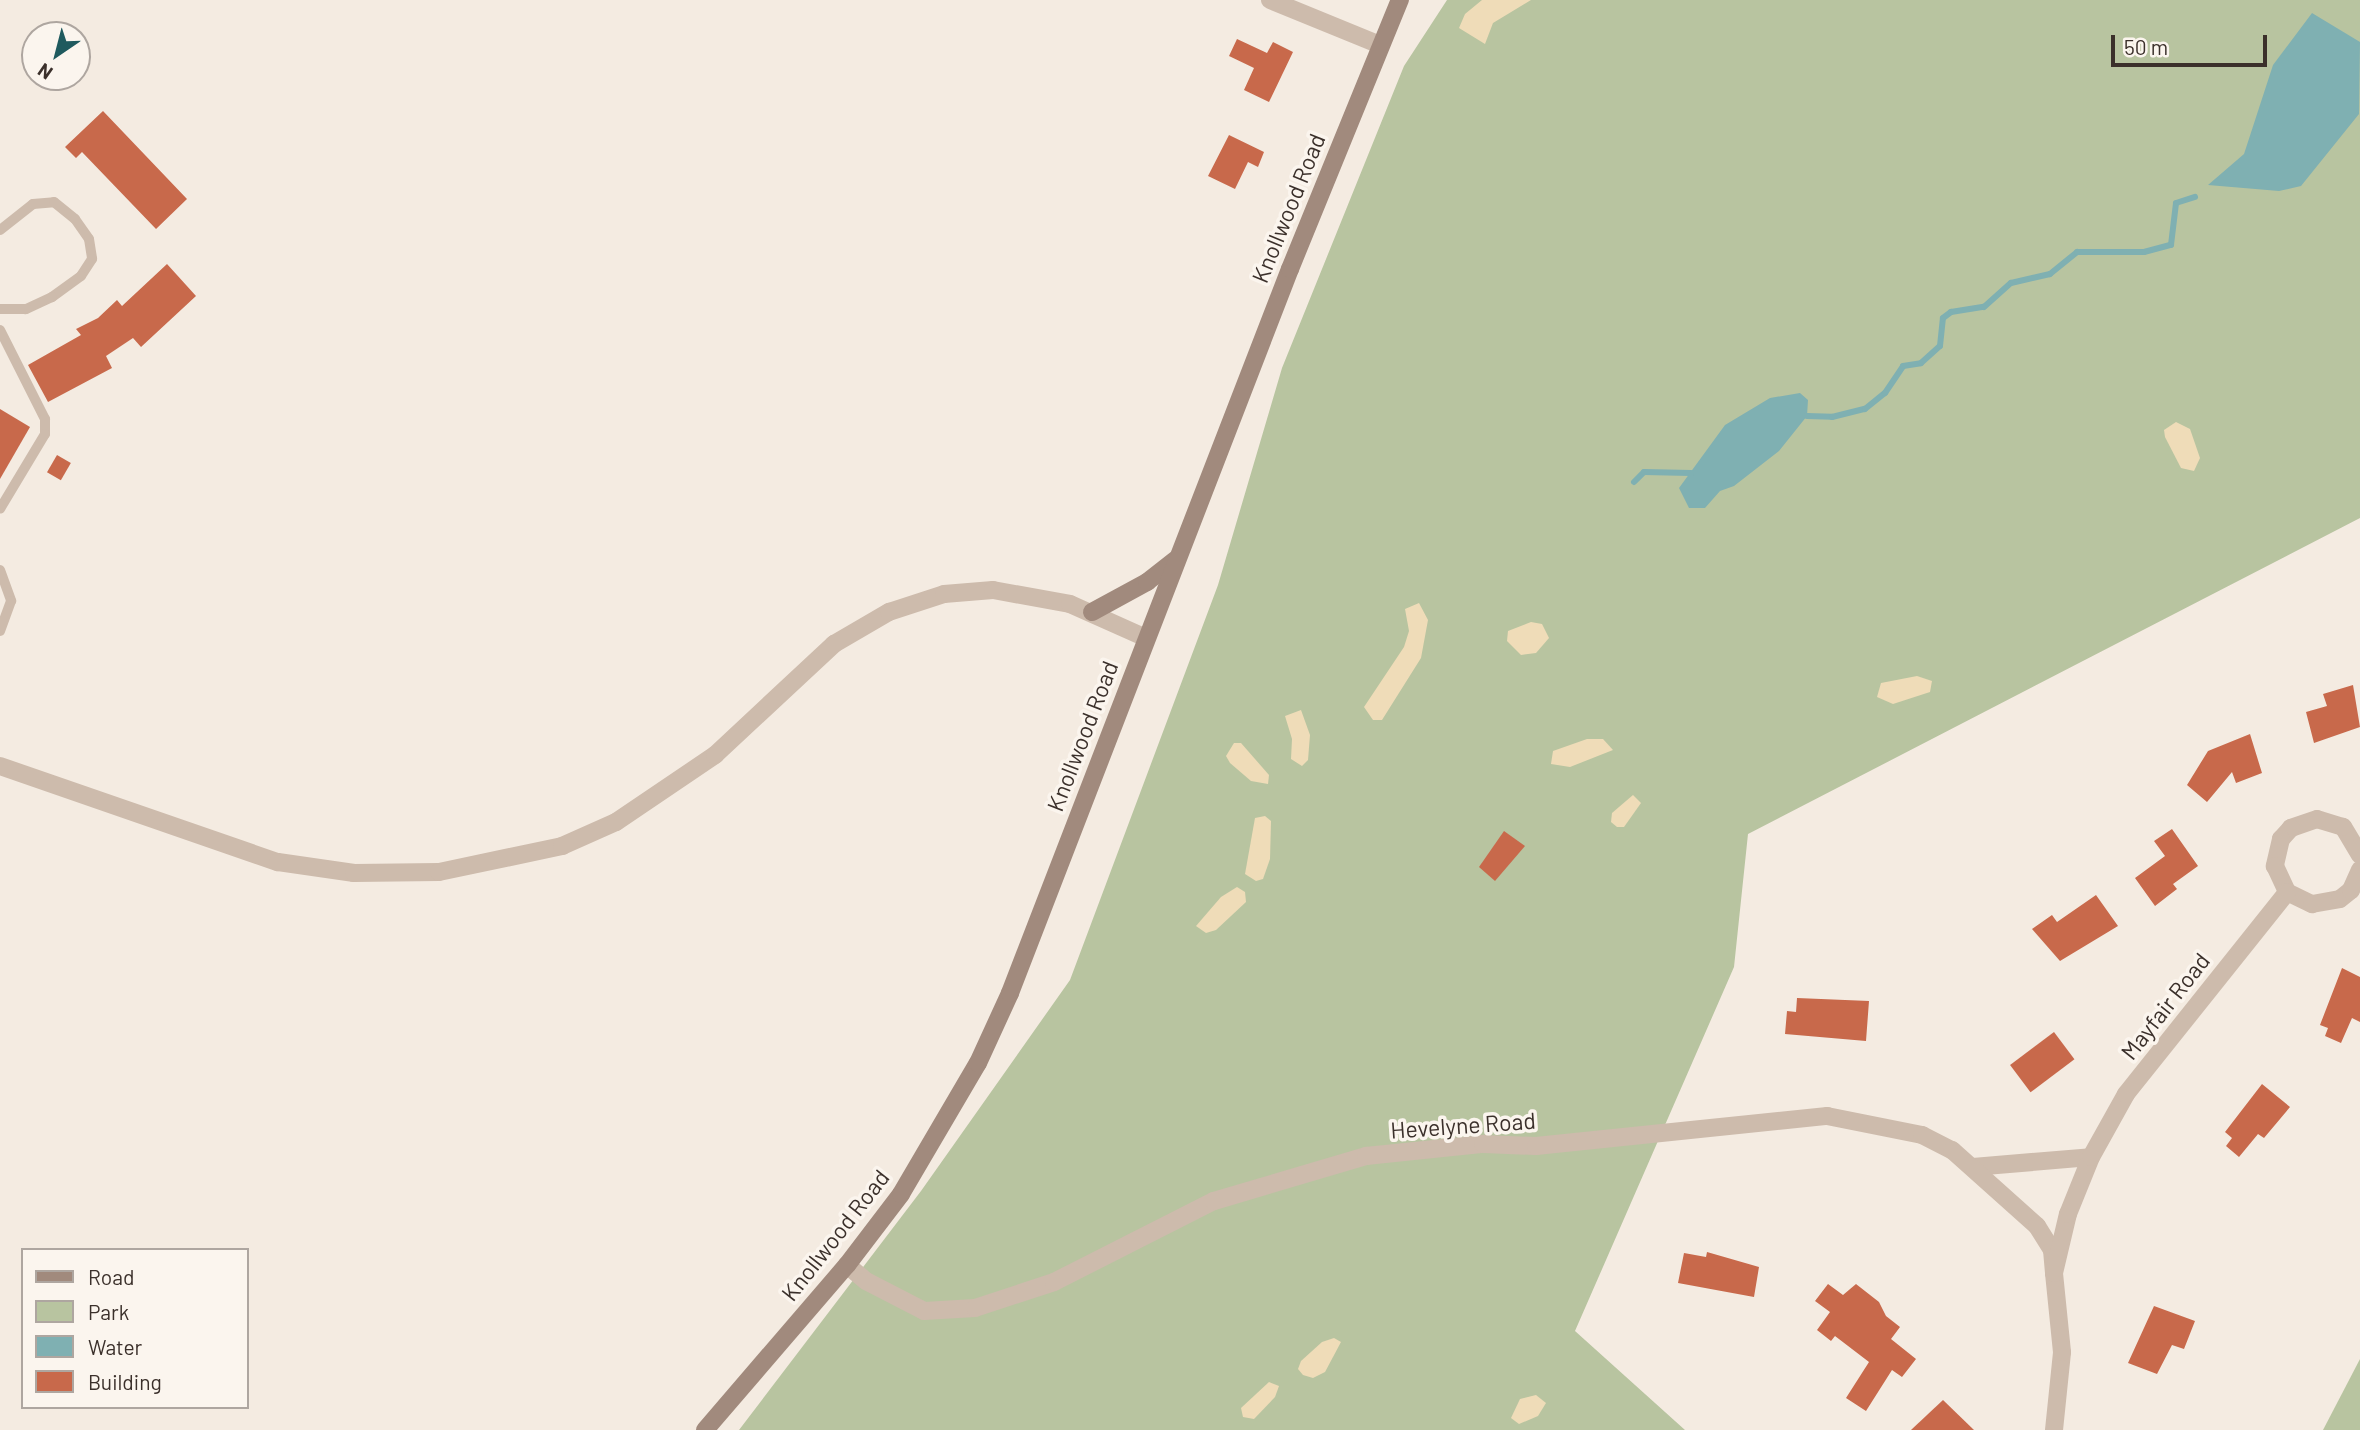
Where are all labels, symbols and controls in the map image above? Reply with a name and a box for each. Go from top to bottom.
north arrow [21,21,91,91]
scale bar [2115,21,2271,65]
text: 50 m [2124,34,2168,59]
text: N [33,59,57,85]
street label: Knollwood Road [1245,129,1331,287]
street label: Knollwood Road [1041,657,1123,815]
street label: Mayfair Road [2115,947,2215,1065]
street label: Hevelyne Road [1389,1106,1537,1144]
street label: Knollwood Road [775,1164,895,1306]
legend [21,1248,248,1409]
text: Road [88,1264,134,1289]
text: Park [88,1299,129,1324]
text: Water [88,1334,142,1359]
text: Building [88,1369,162,1394]

